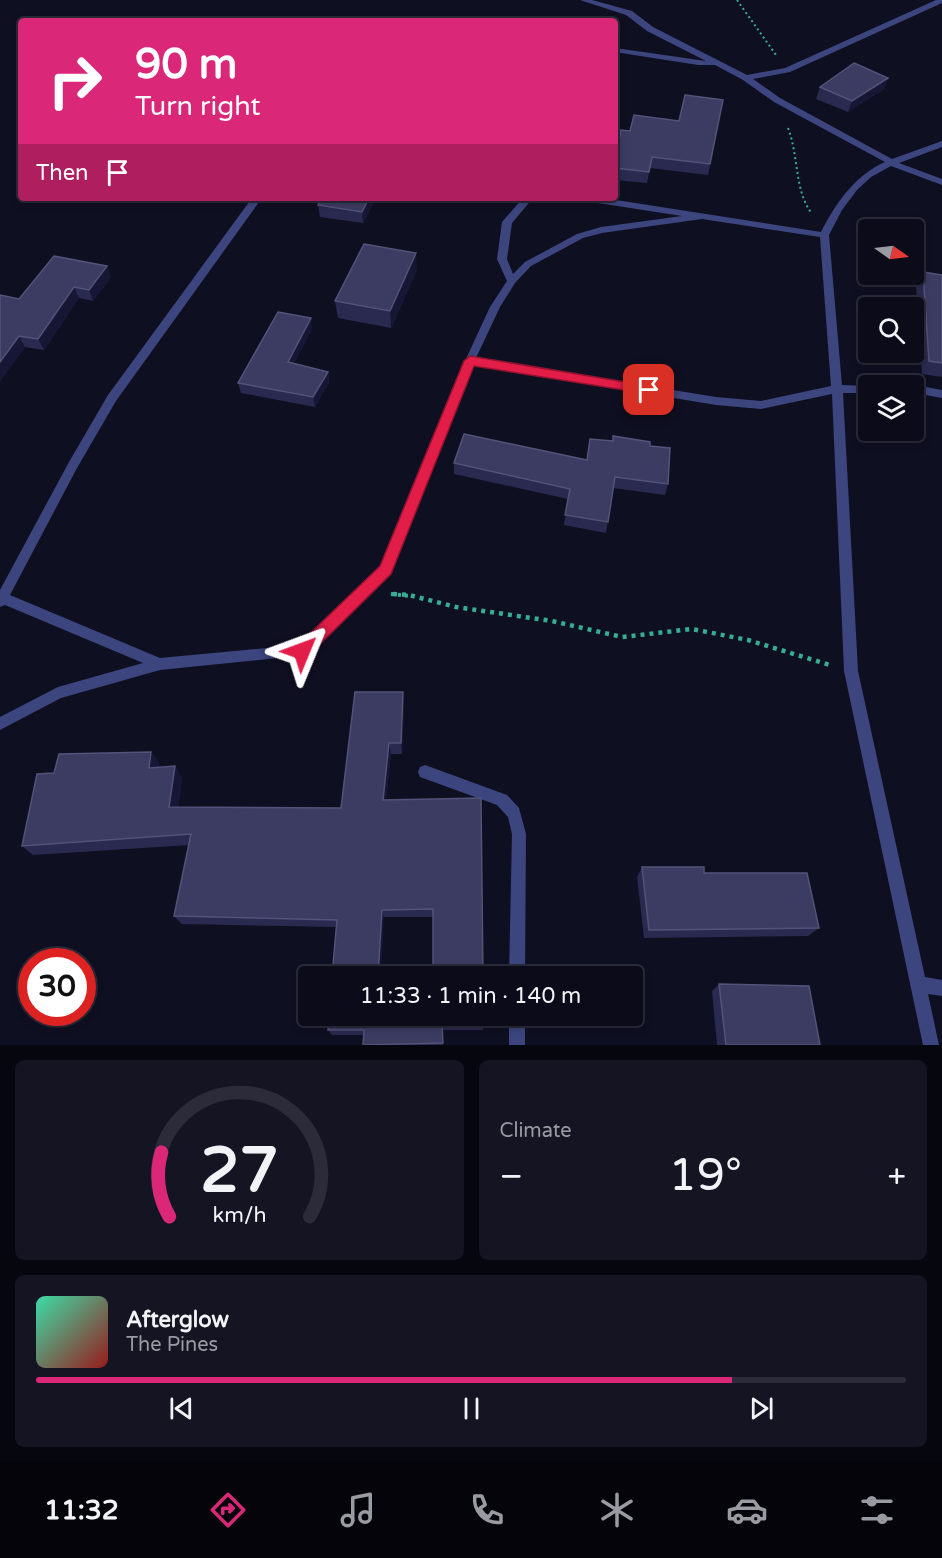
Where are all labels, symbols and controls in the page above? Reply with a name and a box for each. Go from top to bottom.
text: 90 m [135,39,237,90]
icon: right [36,42,114,120]
text: Turn right [135,90,261,123]
icon: arrive [101,156,134,189]
text: Then [36,160,89,186]
north arrow [858,219,924,285]
map controls [858,219,924,441]
button: search [858,297,924,363]
pin [623,364,674,415]
icon: arrive [632,373,665,406]
button: layers [858,375,924,441]
position arrow [270,619,334,683]
speed limit sign: 30 [18,948,96,1026]
text: 11:33 · 1 min · 140 m [360,983,581,1009]
text: Climate [500,1119,572,1143]
text: 27 [200,1134,278,1209]
text: 19° [668,1149,742,1203]
text: − [500,1157,523,1196]
text: + [887,1157,906,1196]
text: km/h [212,1202,266,1228]
text: Afterglow [126,1307,229,1333]
text: The Pines [126,1333,218,1357]
icon: previous [165,1392,198,1425]
icon: pause [455,1392,488,1425]
icon: next [745,1392,778,1425]
icon: directions [207,1489,249,1531]
icon: music [337,1489,379,1531]
icon: phone [466,1489,508,1531]
icon: climate [596,1489,638,1531]
icon: car [726,1489,768,1531]
icon: filters [856,1489,898,1531]
text: 11:32 [44,1494,119,1527]

